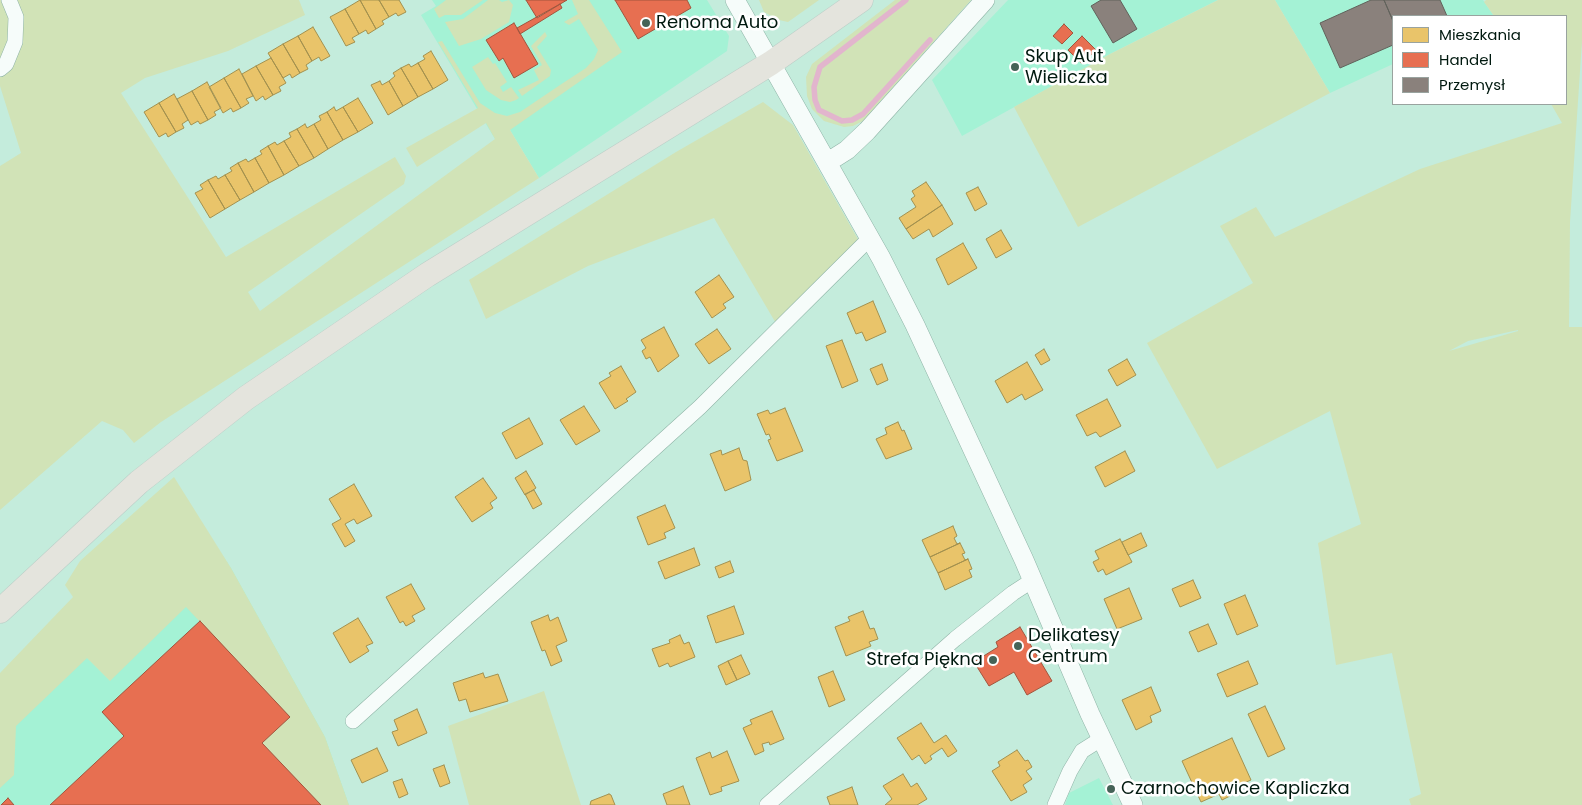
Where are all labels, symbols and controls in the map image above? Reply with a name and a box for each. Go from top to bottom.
place label: Renoma Auto [656,12,778,34]
legend [1392,15,1567,105]
marker: Renoma Auto [640,17,652,29]
text: Mieszkania [1439,24,1521,45]
place label: Skup Aut Wieliczka [1025,46,1108,88]
text: Handel [1439,49,1492,70]
marker: Skup Aut Wieliczka [1009,61,1021,73]
text: Przemysł [1439,74,1505,95]
place label: Delikatesy Centrum [1028,625,1119,668]
marker: Delikatesy Centrum [1012,640,1024,652]
place label: Strefa Piękna [866,649,983,671]
marker: Strefa Piękna [987,654,999,666]
place label: Czarnochowice Kapliczka [1121,778,1350,800]
marker: Czarnochowice Kapliczka [1105,783,1117,795]

